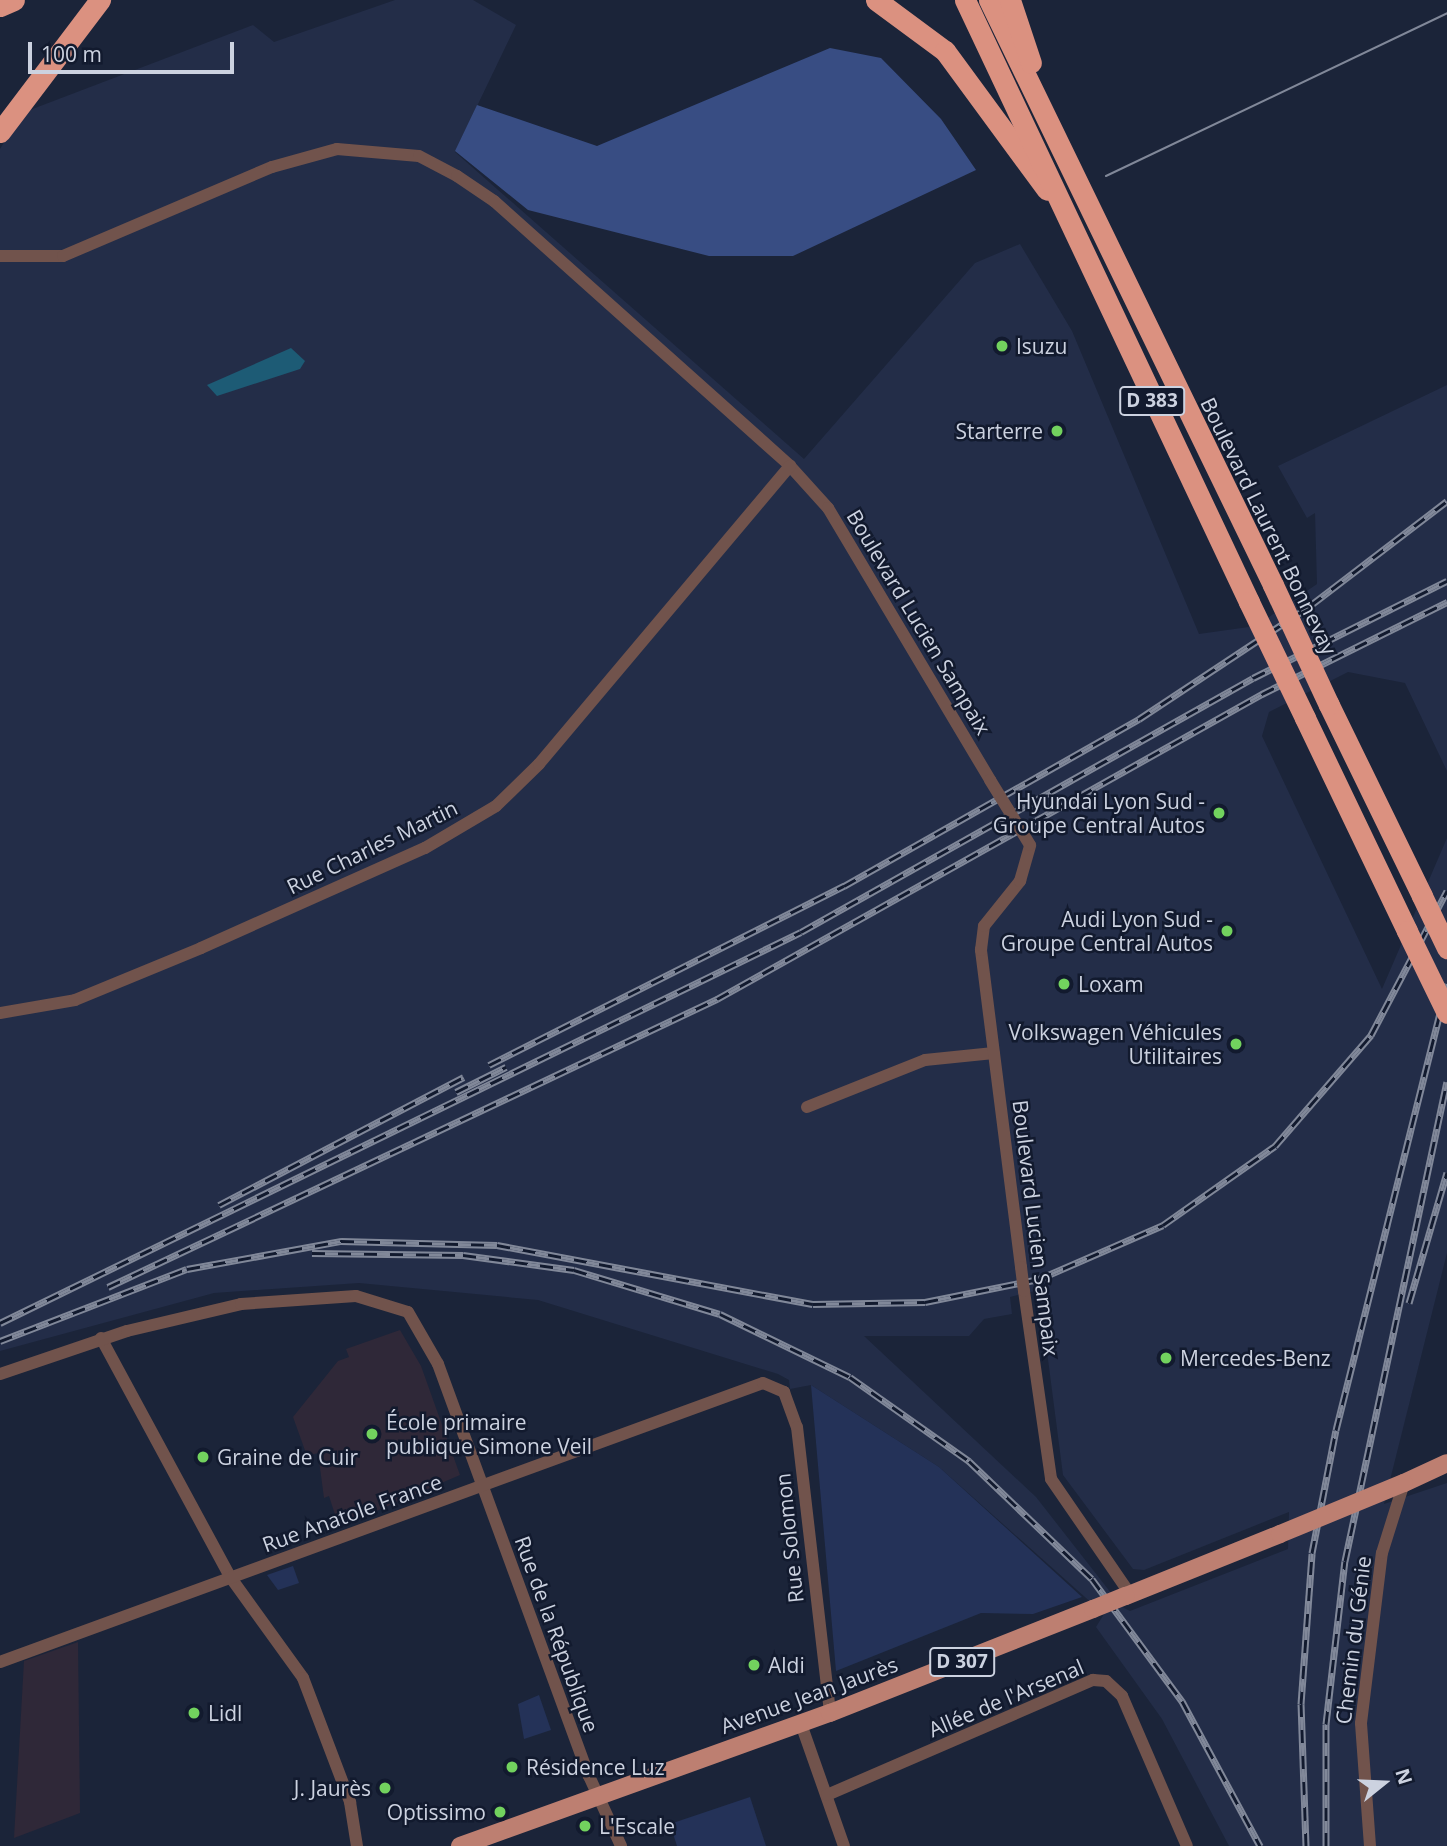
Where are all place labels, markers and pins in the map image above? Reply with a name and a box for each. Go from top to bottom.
place label: Isuzu [1016,333,1067,359]
marker: Isuzu [994,338,1010,354]
place label: Starterre [956,418,1043,444]
marker: Starterre [1049,423,1065,439]
place label: Hyundai Lyon Sud - Groupe Central Autos [993,788,1205,838]
marker: Hyundai Lyon Sud - Groupe Central Autos [1211,805,1227,821]
place label: Audi Lyon Sud - Groupe Central Autos [1001,906,1213,956]
marker: Audi Lyon Sud - Groupe Central Autos [1219,923,1235,939]
place label: Loxam [1078,971,1144,997]
marker: Loxam [1056,976,1072,992]
place label: Volkswagen Véhicules Utilitaires [1009,1019,1222,1069]
marker: Volkswagen Véhicules Utilitaires [1228,1036,1244,1052]
place label: Mercedes-Benz [1180,1345,1331,1371]
marker: Mercedes-Benz [1158,1350,1174,1366]
place label: École primaire publique Simone Veil [386,1409,592,1459]
marker: École primaire publique Simone Veil [364,1426,380,1442]
place label: Graine de Cuir [217,1444,358,1470]
marker: Graine de Cuir [195,1449,211,1465]
place label: Aldi [768,1652,805,1678]
marker: Aldi [746,1657,762,1673]
place label: Lidl [208,1700,242,1726]
marker: Lidl [186,1705,202,1721]
place label: Résidence Luz [526,1754,665,1780]
marker: Résidence Luz [504,1759,520,1775]
place label: J. Jaurès [294,1775,371,1801]
marker: J. Jaurès [377,1780,393,1796]
place label: Optissimo [387,1799,486,1825]
marker: Optissimo [492,1804,508,1820]
place label: L'Escale [599,1813,675,1839]
marker: L'Escale [577,1818,593,1834]

